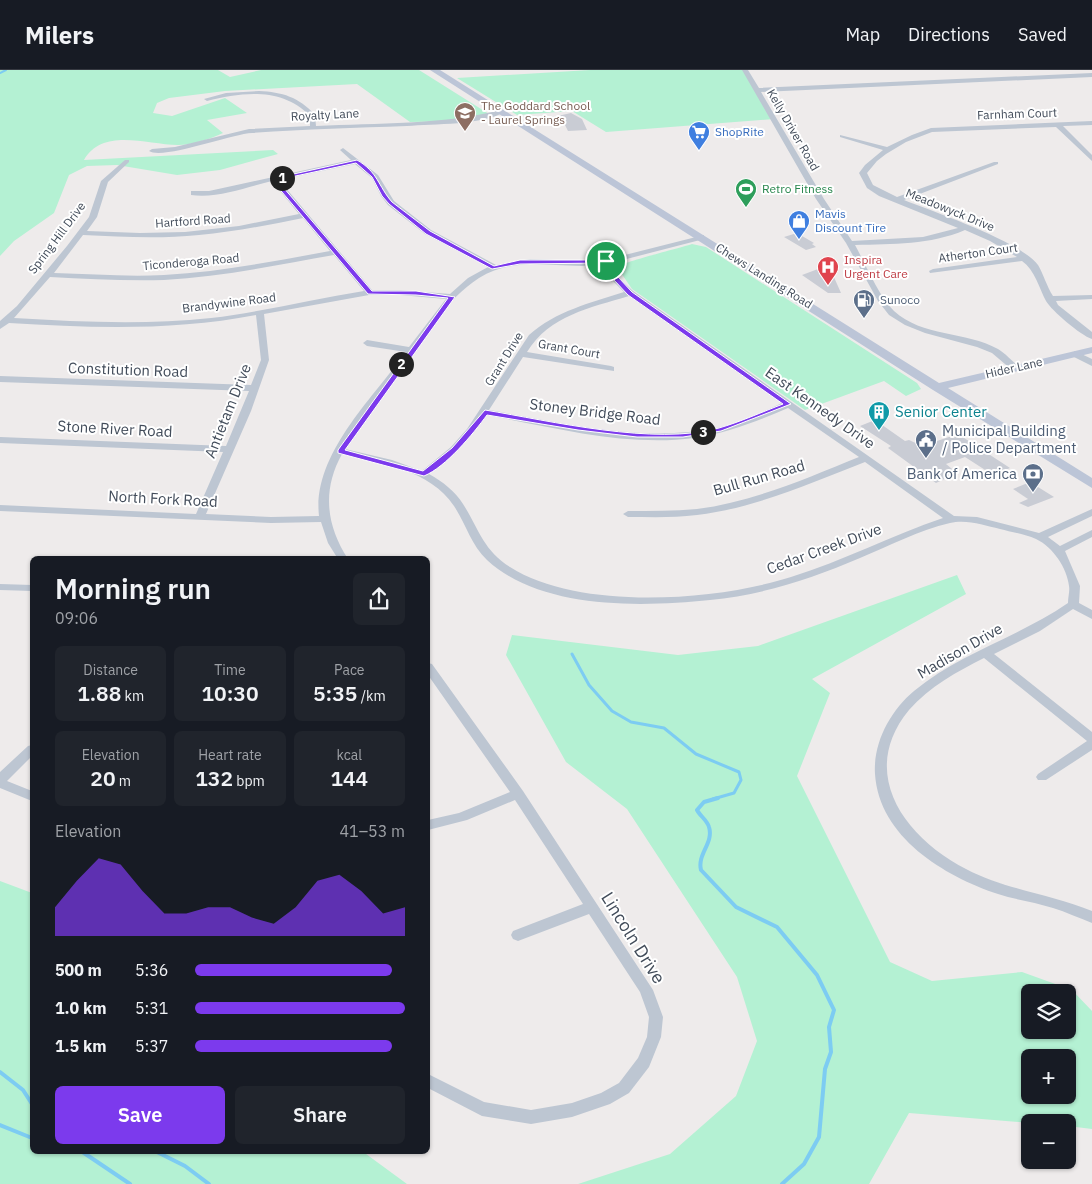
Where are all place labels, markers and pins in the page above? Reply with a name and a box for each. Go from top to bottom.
place label: The Goddard School - Laurel Springs [481,98,590,127]
school or university icon: The Goddard School - Laurel Springs [453,101,477,132]
supermarket icon: ShopRite [687,120,711,151]
place label: ShopRite [715,124,764,139]
pin: 1 [270,166,294,190]
sports icon: Retro Fitness [734,177,758,208]
place label: Retro Fitness [762,181,833,196]
place label: Mavis Discount Tire [815,206,886,235]
shop icon: Mavis Discount Tire [787,209,811,240]
pin [585,240,627,282]
place label: Inspira Urgent Care [844,252,908,281]
hospital icon: Inspira Urgent Care [816,255,840,286]
fuel station icon: Sunoco [852,288,876,319]
place label: Sunoco [880,292,920,307]
pin: 2 [388,352,414,376]
building icon: Senior Center [867,400,891,431]
place label: Senior Center [895,402,987,421]
pin: 3 [690,420,716,444]
place label: Municipal Building / Police Department [942,421,1077,457]
public building icon: Municipal Building / Police Department [914,428,938,459]
bank icon: Bank of America [1021,462,1045,493]
place label: Bank of America [907,464,1017,483]

